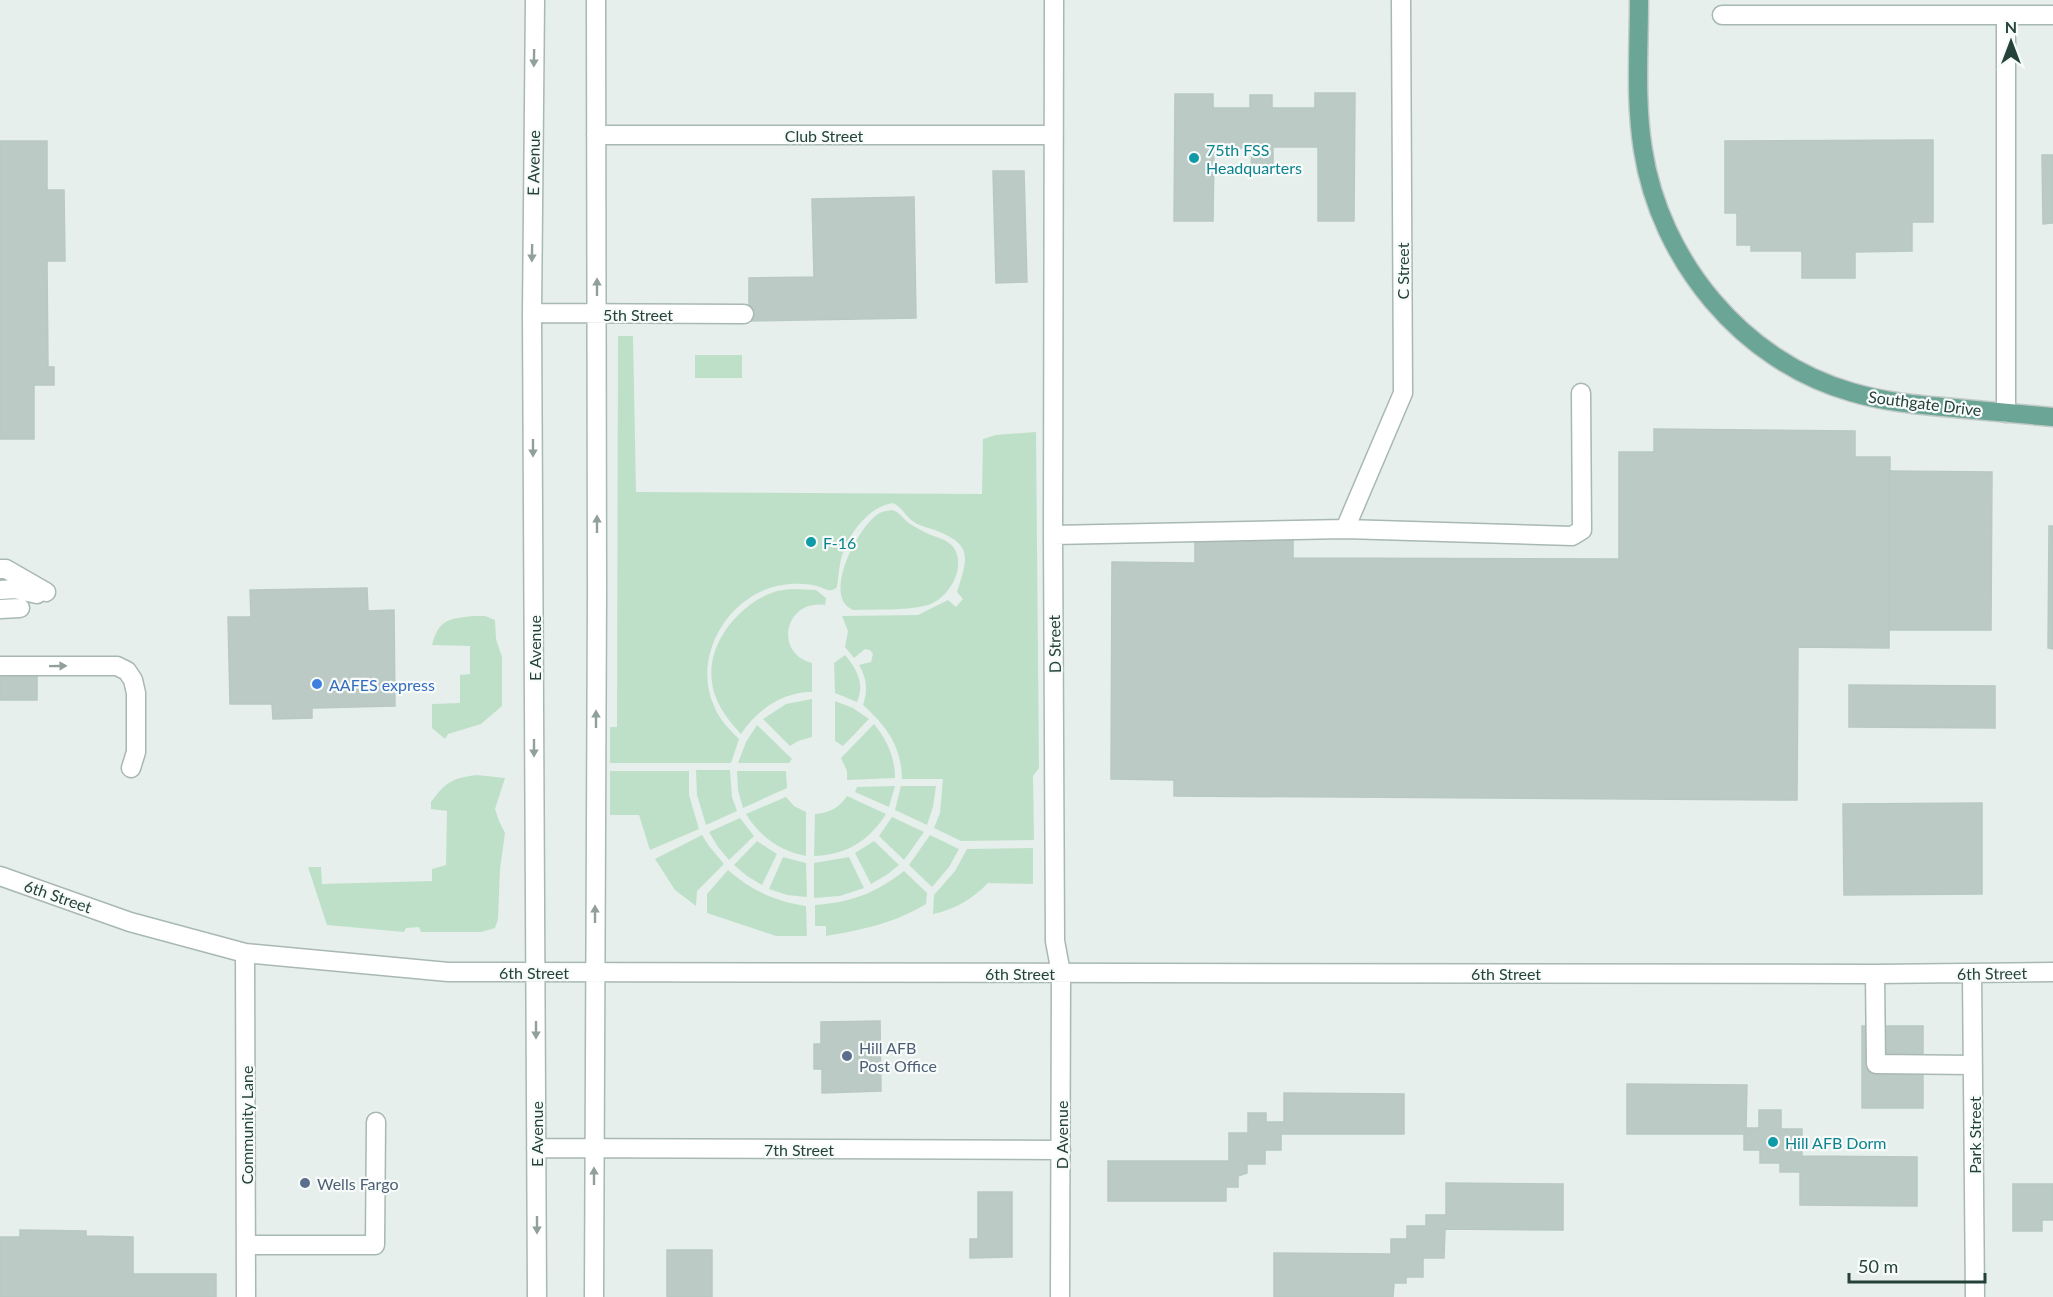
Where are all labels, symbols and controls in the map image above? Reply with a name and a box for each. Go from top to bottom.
north arrow [1981,12,2041,72]
text: N [2005,17,2017,36]
one-way arrow [530,49,539,68]
street label: Club Street [785,126,864,145]
street label: E Avenue [523,130,543,196]
place label: 75th FSS Headquarters [1206,140,1302,177]
marker: 75th FSS Headquarters [1187,151,1201,165]
street label: C Street [1393,242,1412,299]
one-way arrow [528,244,537,263]
one-way arrow [592,277,602,296]
street label: 5th Street [603,305,673,324]
street label: Southgate Drive [1867,387,1983,419]
one-way arrow [528,439,538,458]
one-way arrow [592,514,602,533]
place label: F-16 [823,533,856,552]
marker: F-16 [804,535,818,549]
street label: D Street [1044,614,1064,673]
street label: E Avenue [525,615,544,681]
one-way arrow [49,661,68,671]
place label: AAFES express [329,675,435,694]
marker: AAFES express [310,677,324,691]
one-way arrow [591,709,601,728]
one-way arrow [529,739,539,758]
street label: 6th Street [22,876,95,916]
one-way arrow [590,904,600,923]
street label: 6th Street [499,963,569,982]
street label: 6th Street [1957,963,2028,983]
street label: 6th Street [985,964,1055,983]
street label: 6th Street [1471,964,1541,983]
one-way arrow [531,1021,541,1040]
place label: Hill AFB Post Office [859,1038,937,1075]
marker: Hill AFB Post Office [840,1049,854,1063]
street label: Community Lane [237,1066,256,1184]
street label: Park Street [1965,1096,1984,1174]
street label: E Avenue [527,1101,546,1167]
street label: D Avenue [1052,1101,1071,1169]
place label: Hill AFB Dorm [1785,1133,1886,1152]
marker: Hill AFB Dorm [1766,1135,1780,1149]
street label: 7th Street [764,1140,834,1159]
one-way arrow [589,1166,599,1185]
place label: Wells Fargo [317,1174,398,1193]
marker: Wells Fargo [298,1176,312,1190]
one-way arrow [532,1216,542,1235]
scale bar [1849,1246,1986,1284]
text: 50 m [1858,1255,1898,1277]

